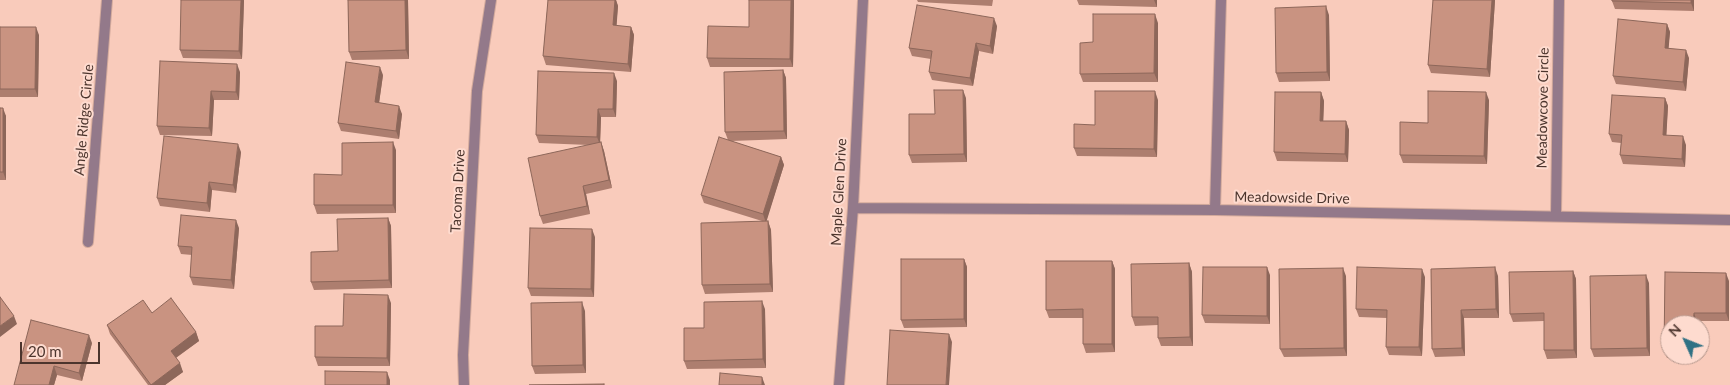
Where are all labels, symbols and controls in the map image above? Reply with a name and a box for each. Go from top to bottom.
street label: Meadowcove Circle [1534,47,1552,169]
street label: Angle Ridge Circle [71,64,97,176]
street label: Maple Glen Drive [828,138,850,246]
street label: Tacoma Drive [447,149,469,233]
street label: Meadowside Drive [1234,189,1350,207]
north arrow [1660,315,1710,365]
text: N [1665,320,1684,340]
scale bar [22,332,102,364]
text: 20 m [28,342,62,360]

